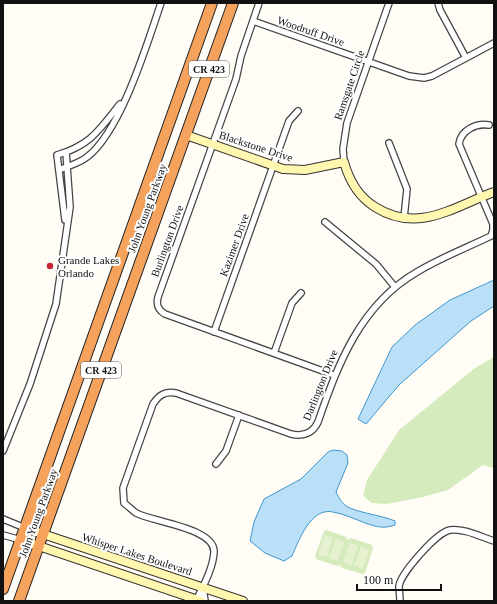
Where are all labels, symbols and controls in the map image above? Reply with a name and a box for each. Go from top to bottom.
street label: Woodruff Drive [276,14,346,48]
street label: Ramsgate Circle [331,48,367,121]
road number: CR 423 [189,61,229,77]
street label: Blackstone Drive [218,128,294,164]
street label: John Young Parkway [125,162,169,254]
street label: Burlington Drive [148,203,186,279]
street label: Kazimer Drive [217,212,251,278]
place label: Grande Lakes Orlando [58,254,119,279]
marker: Grande Lakes Orlando [45,261,55,271]
street label: Darlington Drive [300,348,340,422]
road number: CR 423 [81,362,121,378]
street label: John Young Parkway [16,467,60,559]
street label: Whisper Lakes Boulevard [81,531,194,578]
scale bar [357,566,441,592]
text: 100 m [363,573,394,587]

